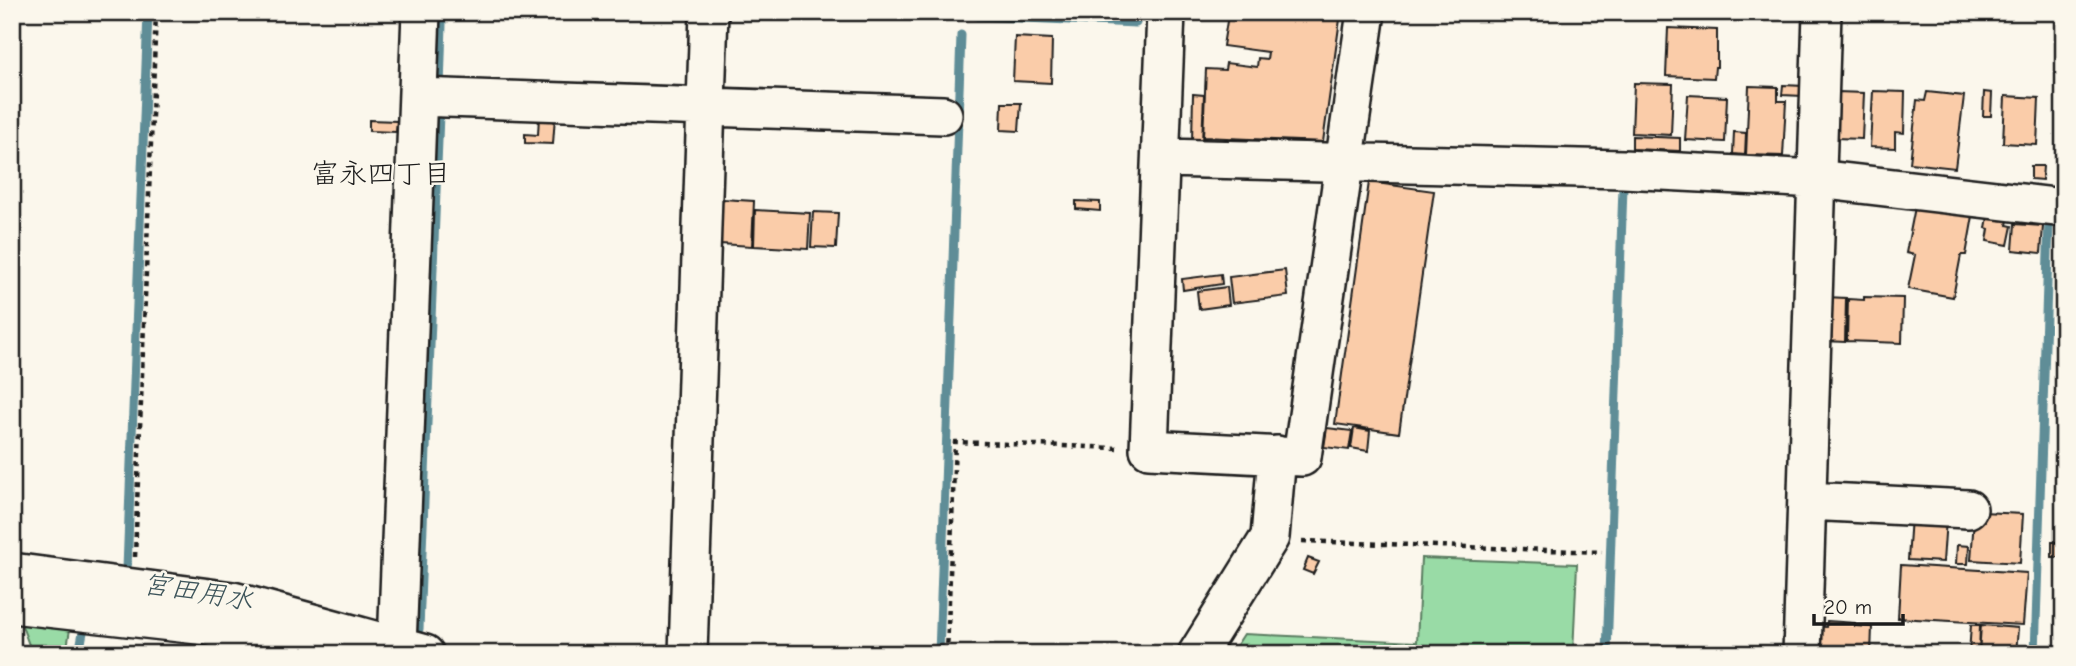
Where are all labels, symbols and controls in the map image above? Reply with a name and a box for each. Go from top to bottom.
district label: 富永四丁目 [311,158,451,190]
water label: 宮田用水 [140,567,256,617]
scale bar [1814,582,1903,626]
text: 20 m [1824,595,1872,619]

